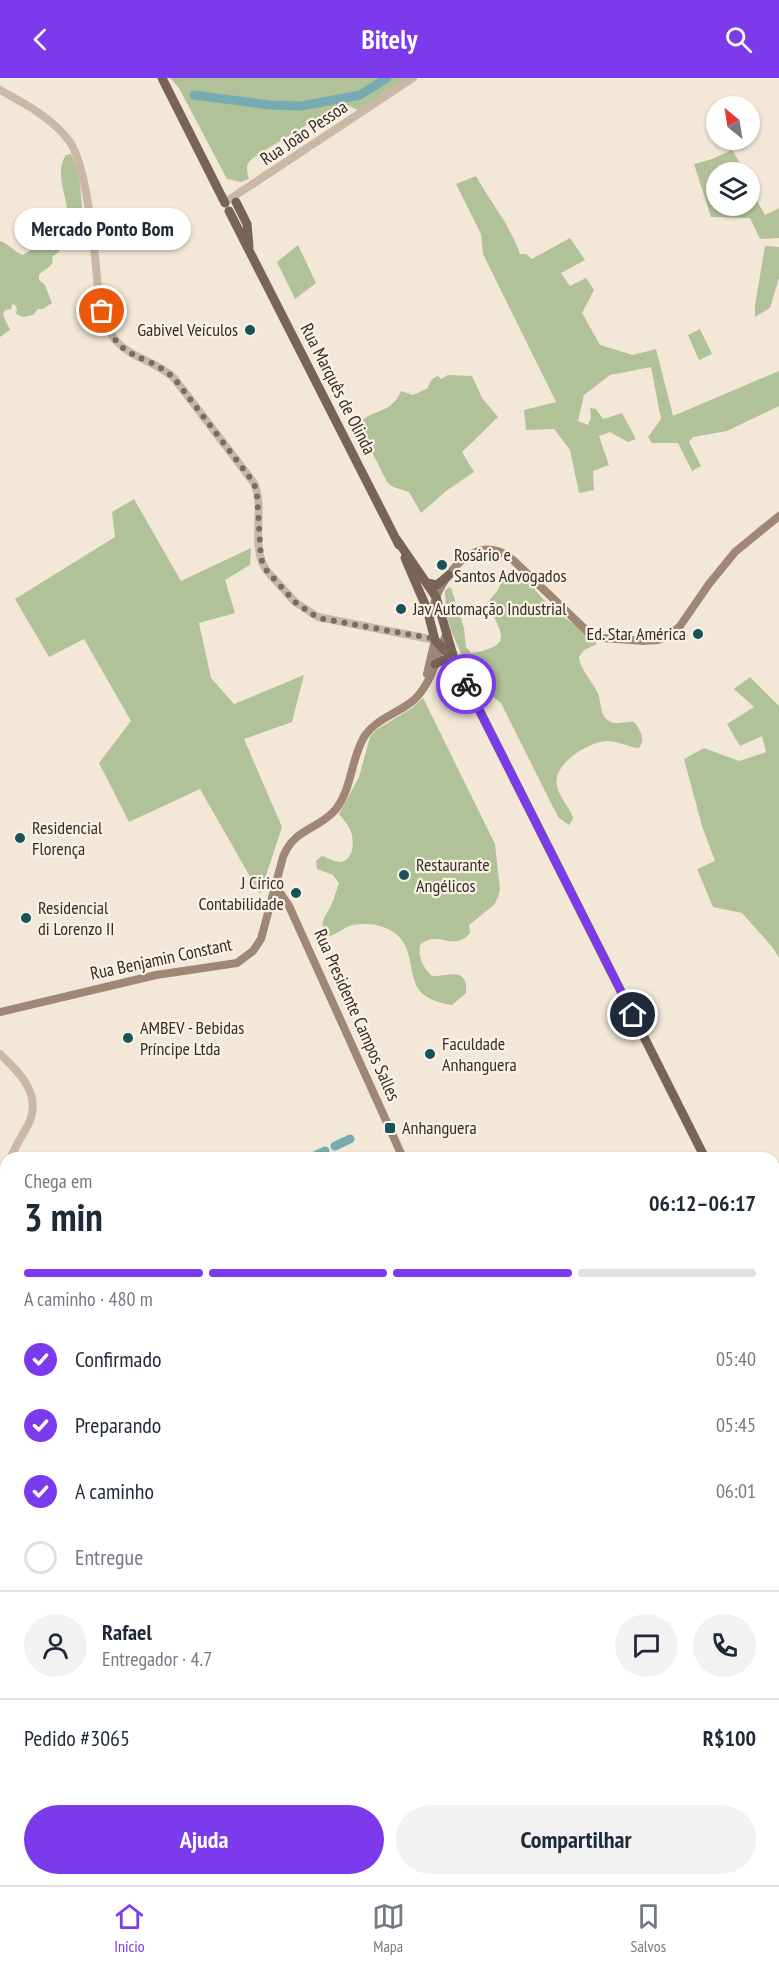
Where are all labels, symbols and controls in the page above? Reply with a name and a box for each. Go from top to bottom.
text: Bitely [361,22,418,56]
icon: back [24,23,57,56]
icon: search [722,23,755,56]
street label: Rua João Pessoa [256,95,352,170]
north arrow [706,96,760,150]
map controls [706,96,760,216]
button: layers [706,162,760,216]
callout: Mercado Ponto Bom [14,209,190,251]
text: Mercado Ponto Bom [31,216,174,242]
pin [76,285,127,336]
icon: bag [85,294,118,327]
place label: Gabivel Veículos [137,318,238,341]
street label: Rua Marquês de Olinda [296,319,381,458]
marker: Gabivel Veículos [243,323,257,337]
place label: Rosário e Santos Advogados [454,543,567,587]
marker: Rosário e Santos Advogados [435,558,449,572]
place label: Jav Automação Industrial [412,597,567,620]
marker: Jav Automação Industrial [394,602,408,616]
place label: Ed. Star América [586,622,686,645]
marker: Ed. Star América [691,627,705,641]
courier [436,654,496,714]
icon: bike [450,668,483,701]
place label: Residencial Florença [32,816,103,860]
marker: Residencial Florença [13,831,27,845]
place label: Restaurante Angélicos [416,853,490,897]
marker: Restaurante Angélicos [397,868,411,882]
place label: J Círico Contabilidade [198,871,284,915]
marker: J Círico Contabilidade [289,886,303,900]
place label: Residencial di Lorenzo II [38,896,114,940]
marker: Residencial di Lorenzo II [19,911,33,925]
street label: Rua Presidente Campos Salles [309,925,406,1104]
street label: Rua Benjamin Constant [88,932,234,985]
pin [607,989,658,1040]
icon: home [616,998,649,1031]
place label: AMBEV - Bebidas Príncipe Ltda [140,1016,244,1060]
marker: AMBEV - Bebidas Príncipe Ltda [121,1031,135,1045]
place label: Faculdade Anhanguera [442,1032,517,1076]
marker: Faculdade Anhanguera [423,1047,437,1061]
place label: Anhanguera [402,1116,477,1139]
marker: Anhanguera [383,1121,397,1135]
text: Chega em [24,1168,92,1194]
text: 06:12–06:17 [649,1189,756,1217]
text: 3 min [24,1191,103,1242]
text: A caminho · 480 m [24,1286,153,1312]
icon: check [24,1343,57,1376]
text: Confirmado [75,1345,161,1373]
text: 05:40 [716,1346,756,1372]
icon: check [24,1409,57,1442]
text: Preparando [75,1411,161,1439]
text: 05:45 [716,1412,756,1438]
icon: check [24,1475,57,1508]
text: A caminho [75,1477,154,1505]
text: 06:01 [716,1478,756,1504]
text: Entregue [75,1543,143,1571]
button: person [24,1614,87,1677]
button: chat [615,1614,678,1677]
button: phone [693,1614,756,1677]
text: Rafael [102,1618,152,1646]
text: Entregador · 4.7 [102,1646,212,1672]
text: Pedido #3065 [24,1724,130,1752]
text: R$100 [703,1724,756,1752]
button: Ajuda [24,1805,384,1874]
button: Compartilhar [396,1805,756,1874]
tab: Início [113,1900,146,1956]
tab: Mapa [372,1900,405,1956]
tab: Salvos [631,1900,666,1956]

